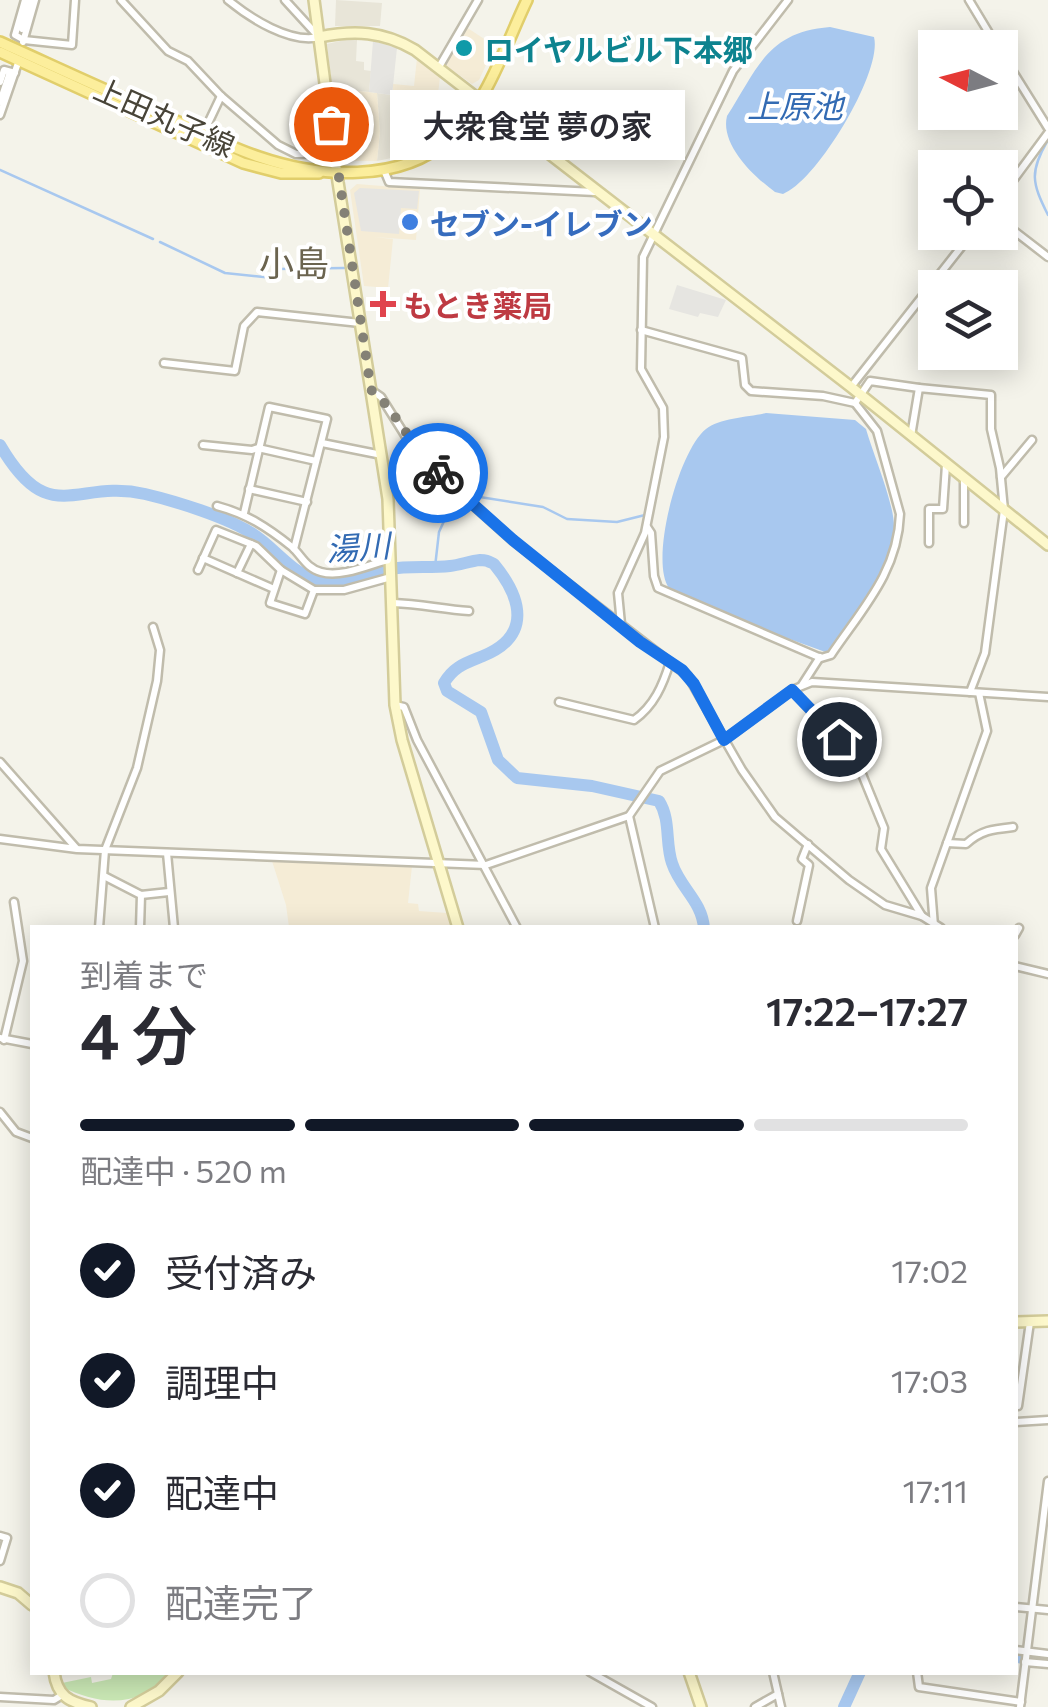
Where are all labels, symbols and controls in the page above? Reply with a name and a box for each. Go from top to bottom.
place label: ロイヤルビル下本郷 [484,30,753,67]
north arrow [918,30,1018,130]
map controls [918,30,1018,370]
marker: ロイヤルビル下本郷 [453,37,475,59]
street label: 上田丸子線 [89,69,241,163]
pin [289,82,374,167]
water label: 上原池 [747,85,846,125]
callout: 大衆食堂 夢の家 [391,89,686,159]
icon: bag [304,97,359,152]
text: 大衆食堂 夢の家 [422,105,653,145]
button: locate [918,150,1018,250]
place label: セブン-イレブン [430,204,653,241]
marker: セブン-イレブン [399,211,421,233]
district label: 小島 [259,240,329,283]
button: layers [918,270,1018,370]
place label: もとき薬局 [403,286,552,323]
marker: もとき薬局 [372,293,394,315]
courier [388,423,488,523]
icon: bike [411,446,466,501]
water label: 湯川 [325,524,394,568]
pin [797,697,882,782]
icon: home [812,712,867,767]
text: 到着まで [80,954,208,994]
text: 17:22–17:27 [766,987,968,1034]
text: 4 分 [80,994,197,1073]
text: 配達中 · 520 m [80,1150,287,1190]
icon: check [80,1243,135,1298]
text: 受付済み [165,1248,317,1295]
text: 17:02 [891,1250,968,1290]
icon: check [80,1353,135,1408]
text: 調理中 [165,1358,279,1405]
text: 17:03 [891,1360,968,1400]
icon: check [80,1463,135,1518]
text: 配達中 [165,1468,279,1515]
text: 17:11 [903,1470,968,1510]
text: 配達完了 [165,1578,317,1625]

